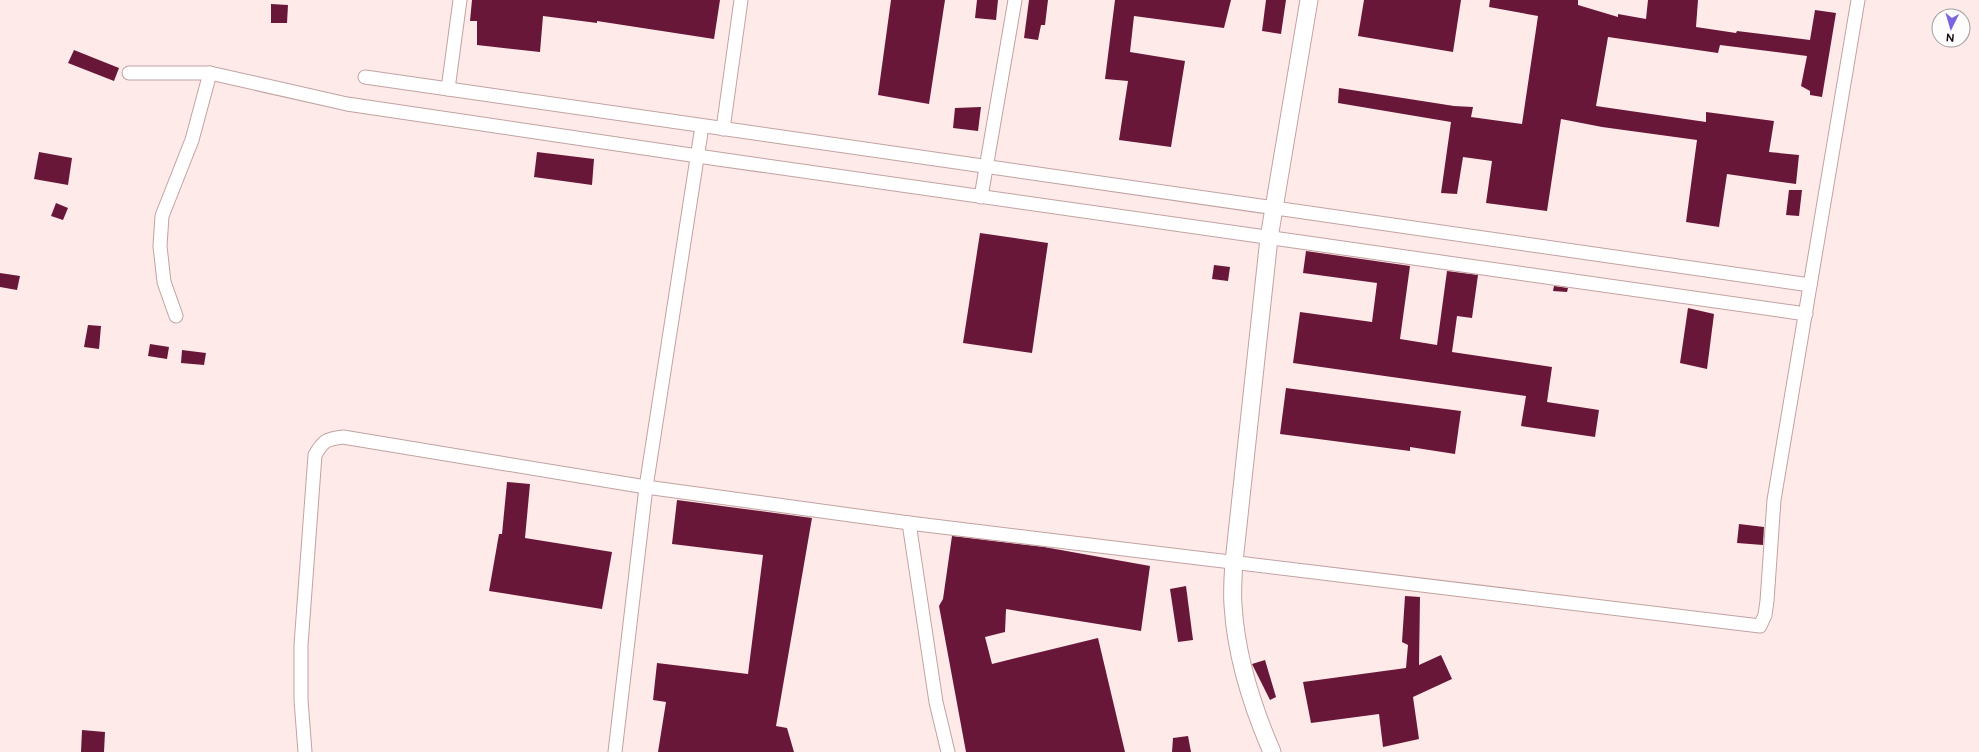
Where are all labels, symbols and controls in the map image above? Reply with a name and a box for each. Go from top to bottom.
north arrow [1931,8,1971,48]
text: N [1945,31,1955,44]

